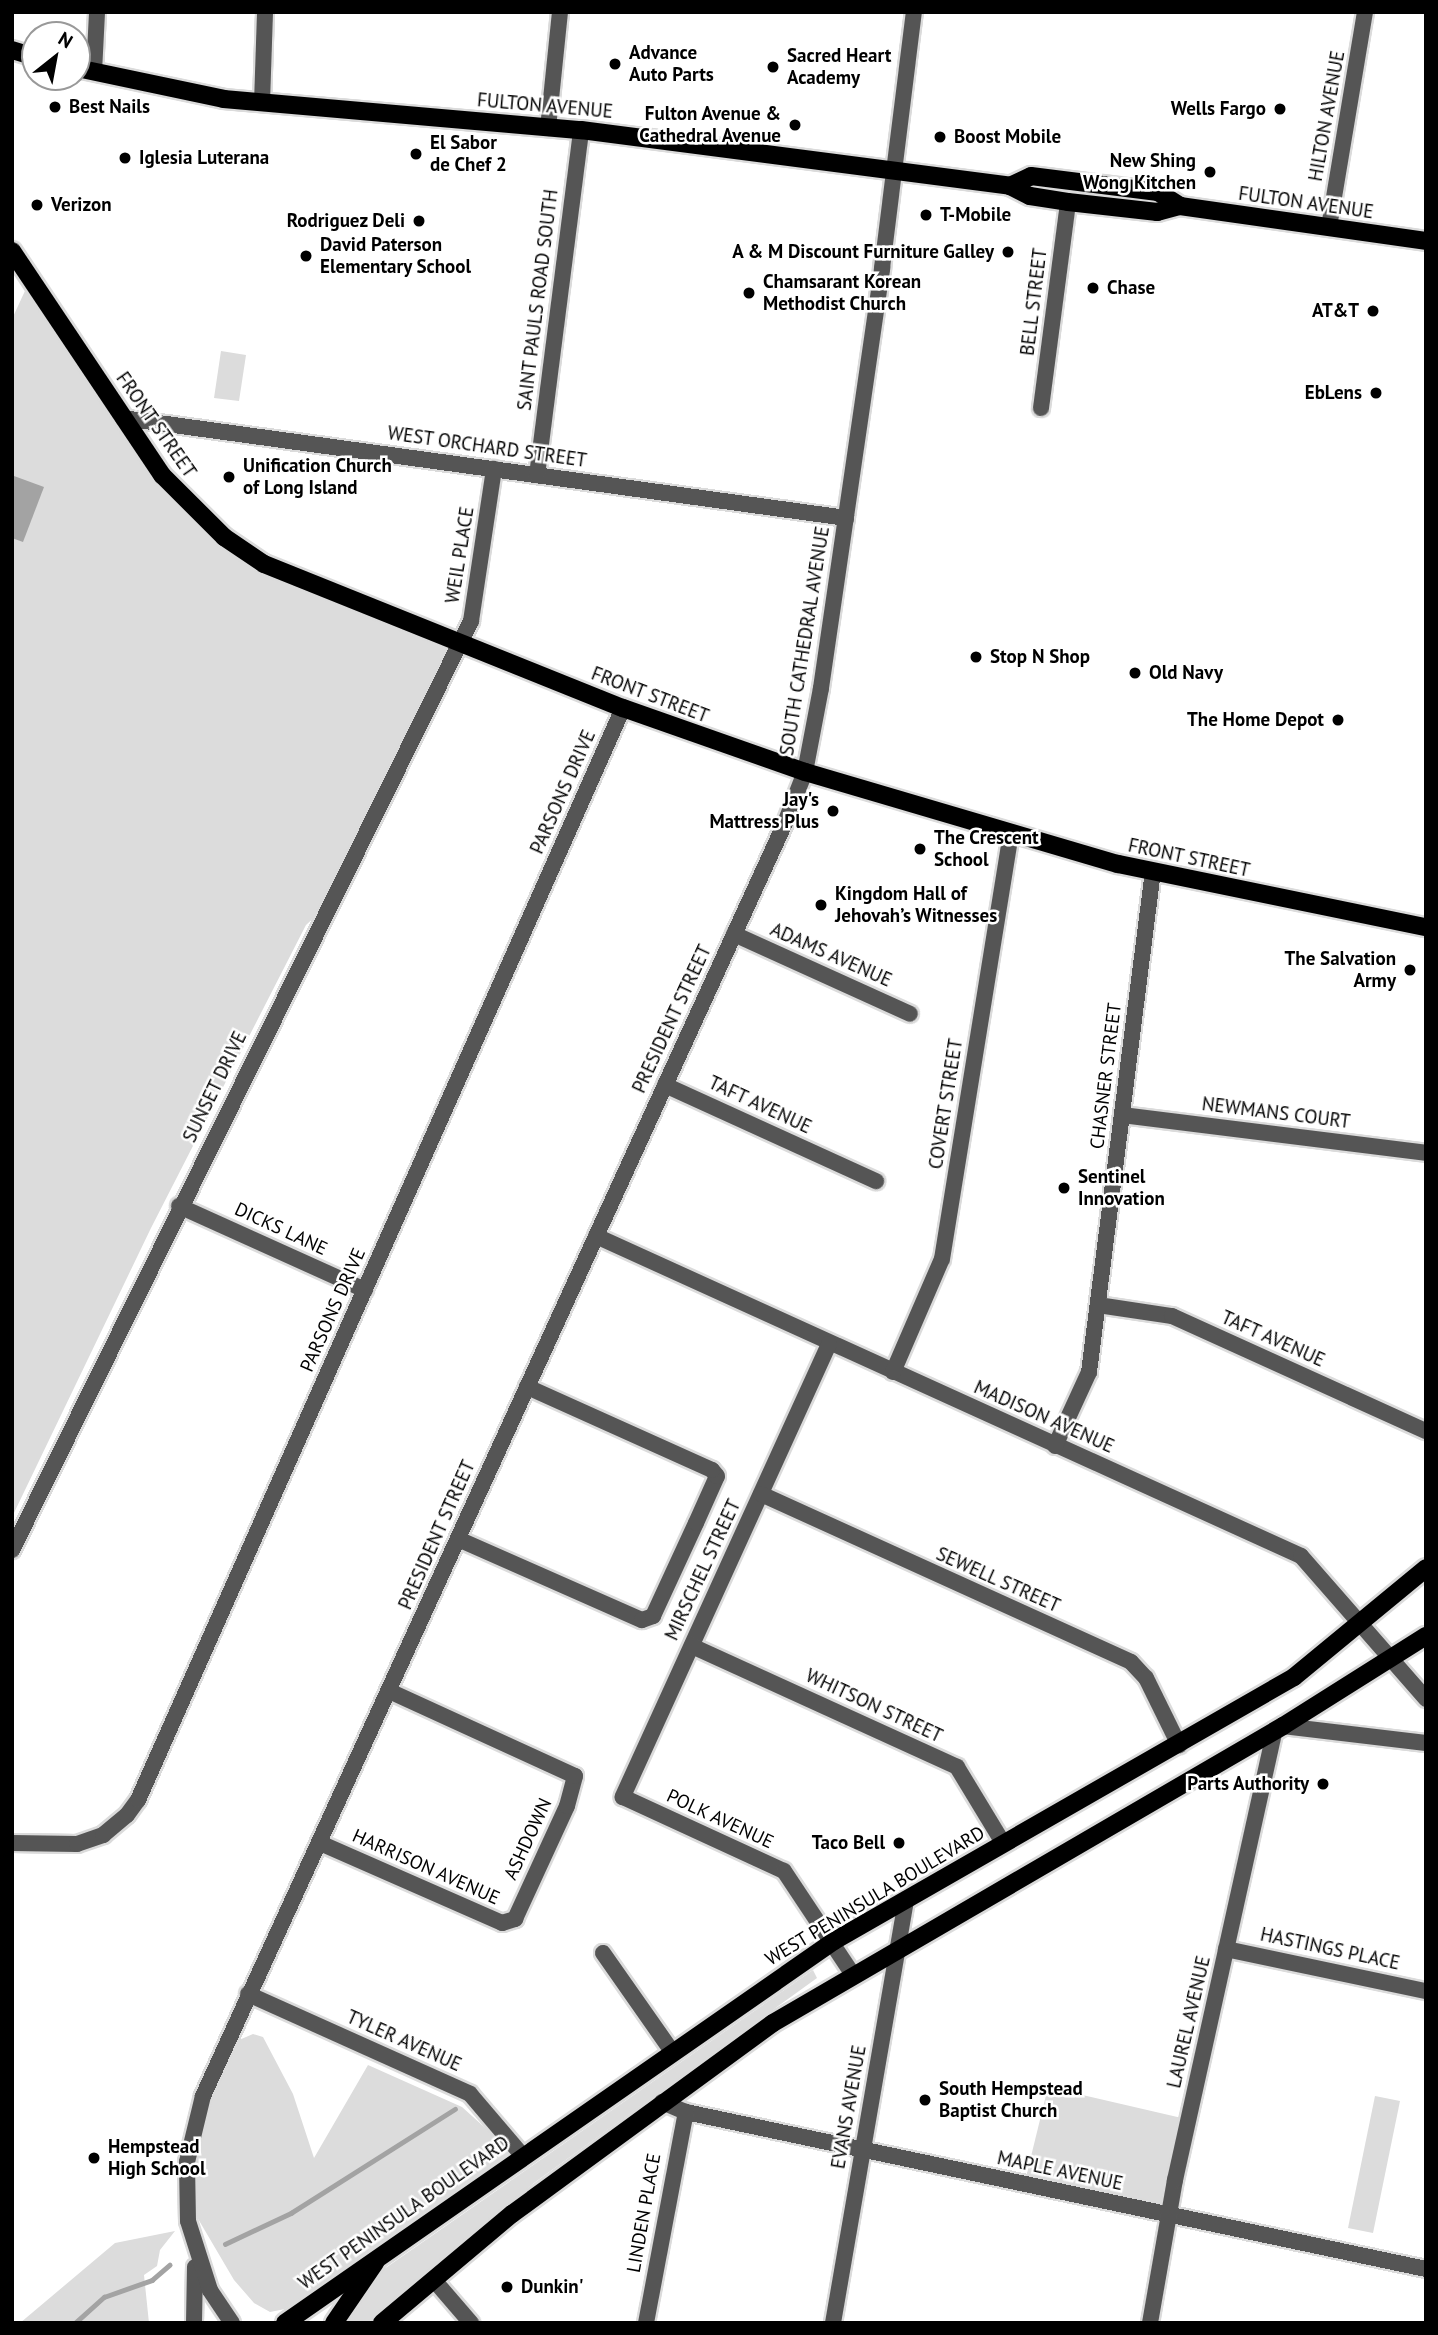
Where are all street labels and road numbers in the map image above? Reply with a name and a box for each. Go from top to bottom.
street label: HILTON AVENUE [1304,49,1350,183]
street label: FULTON AVENUE [476,89,614,123]
street label: FULTON AVENUE [1237,182,1375,224]
street label: SAINT PAULS ROAD SOUTH [513,188,563,412]
street label: BELL STREET [1016,247,1052,357]
street label: FRONT STREET [111,367,201,483]
street label: WEST ORCHARD STREET [386,422,588,472]
street label: WEIL PLACE [441,505,479,605]
street label: SOUTH CATHEDRAL AVENUE [775,524,835,758]
street label: FRONT STREET [588,662,712,728]
street label: PARSONS DRIVE [526,727,600,857]
street label: FRONT STREET [1126,834,1252,882]
street label: ADAMS AVENUE [767,918,895,992]
street label: PRESIDENT STREET [628,941,716,1097]
street label: CHASNER STREET [1086,1002,1126,1150]
street label: SUNSET DRIVE [178,1027,252,1147]
street label: COVERT STREET [924,1037,968,1171]
street label: TAFT AVENUE [704,1071,816,1139]
street label: NEWMANS COURT [1201,1093,1351,1133]
street label: DICKS LANE [231,1198,331,1260]
street label: PARSONS DRIVE [296,1245,370,1375]
street label: TAFT AVENUE [1217,1306,1329,1372]
street label: MADISON AVENUE [970,1376,1118,1458]
street label: PRESIDENT STREET [394,1457,480,1613]
street label: MIRSCHEL STREET [660,1496,746,1644]
street label: SEWELL STREET [932,1542,1064,1618]
street label: WHITSON STREET [802,1664,946,1748]
street label: POLK AVENUE [662,1784,778,1854]
street label: ASHDOWN [499,1795,557,1883]
street label: WEST PENINSULA BOULEVARD [761,1821,989,1971]
street label: HARRISON AVENUE [348,1824,504,1910]
street label: HASTINGS PLACE [1258,1923,1402,1975]
street label: LAUREL AVENUE [1163,1953,1215,2091]
street label: TYLER AVENUE [343,2005,465,2077]
street label: EVANS AVENUE [827,2043,871,2171]
street label: WEST PENINSULA BOULEVARD [294,2131,514,2295]
street label: MAPLE AVENUE [995,2146,1125,2196]
street label: LINDEN PLACE [622,2152,666,2274]

